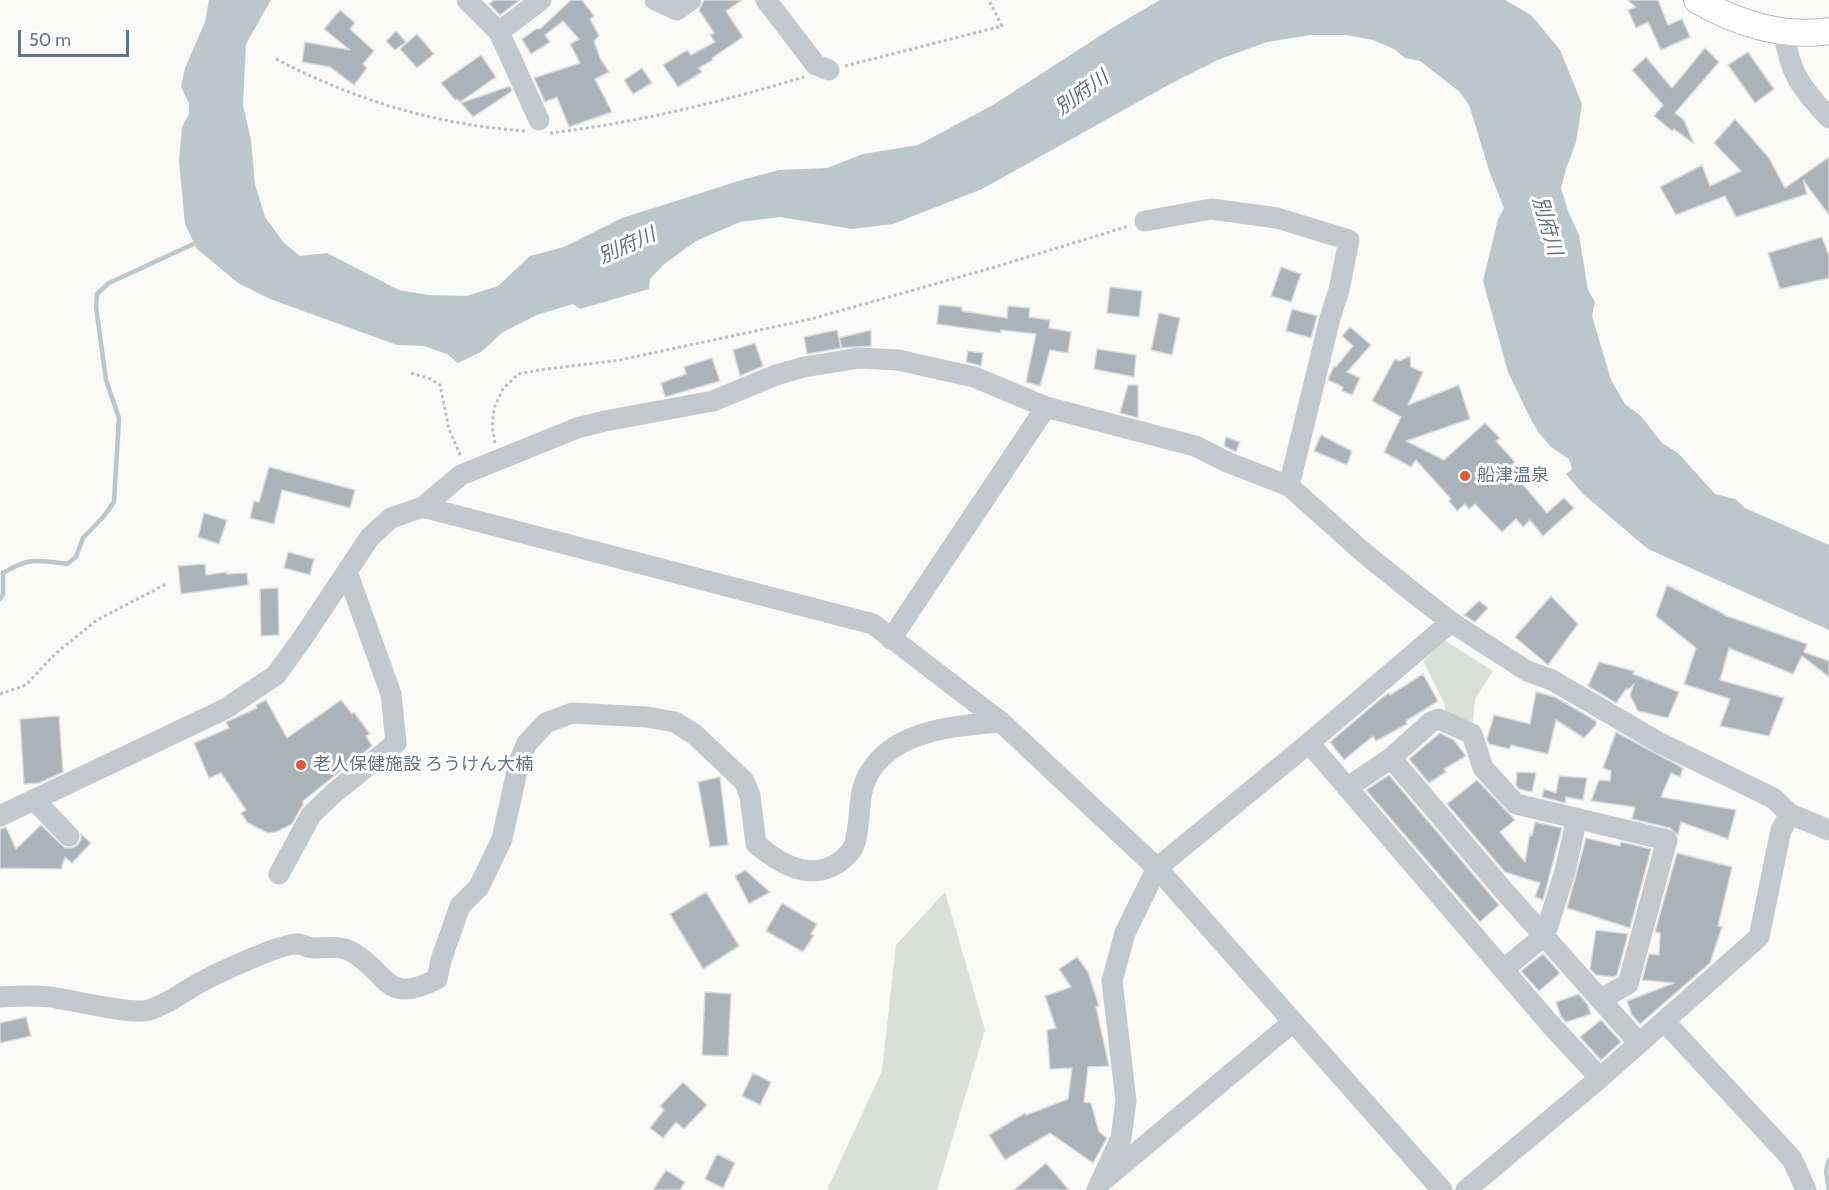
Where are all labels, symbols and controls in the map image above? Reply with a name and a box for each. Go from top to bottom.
scale bar [21,18,132,56]
text: 50 m [29,29,71,51]
water label: 別府川 [1051,66,1113,120]
water label: 別府川 [1527,194,1567,258]
water label: 別府川 [595,223,659,269]
place label: 船津温泉 [1477,465,1549,487]
marker: 船津温泉 [1458,469,1472,483]
place label: 老人保健施設 ろうけん大楠 [313,754,533,776]
marker: 老人保健施設 ろうけん大楠 [294,758,308,772]

